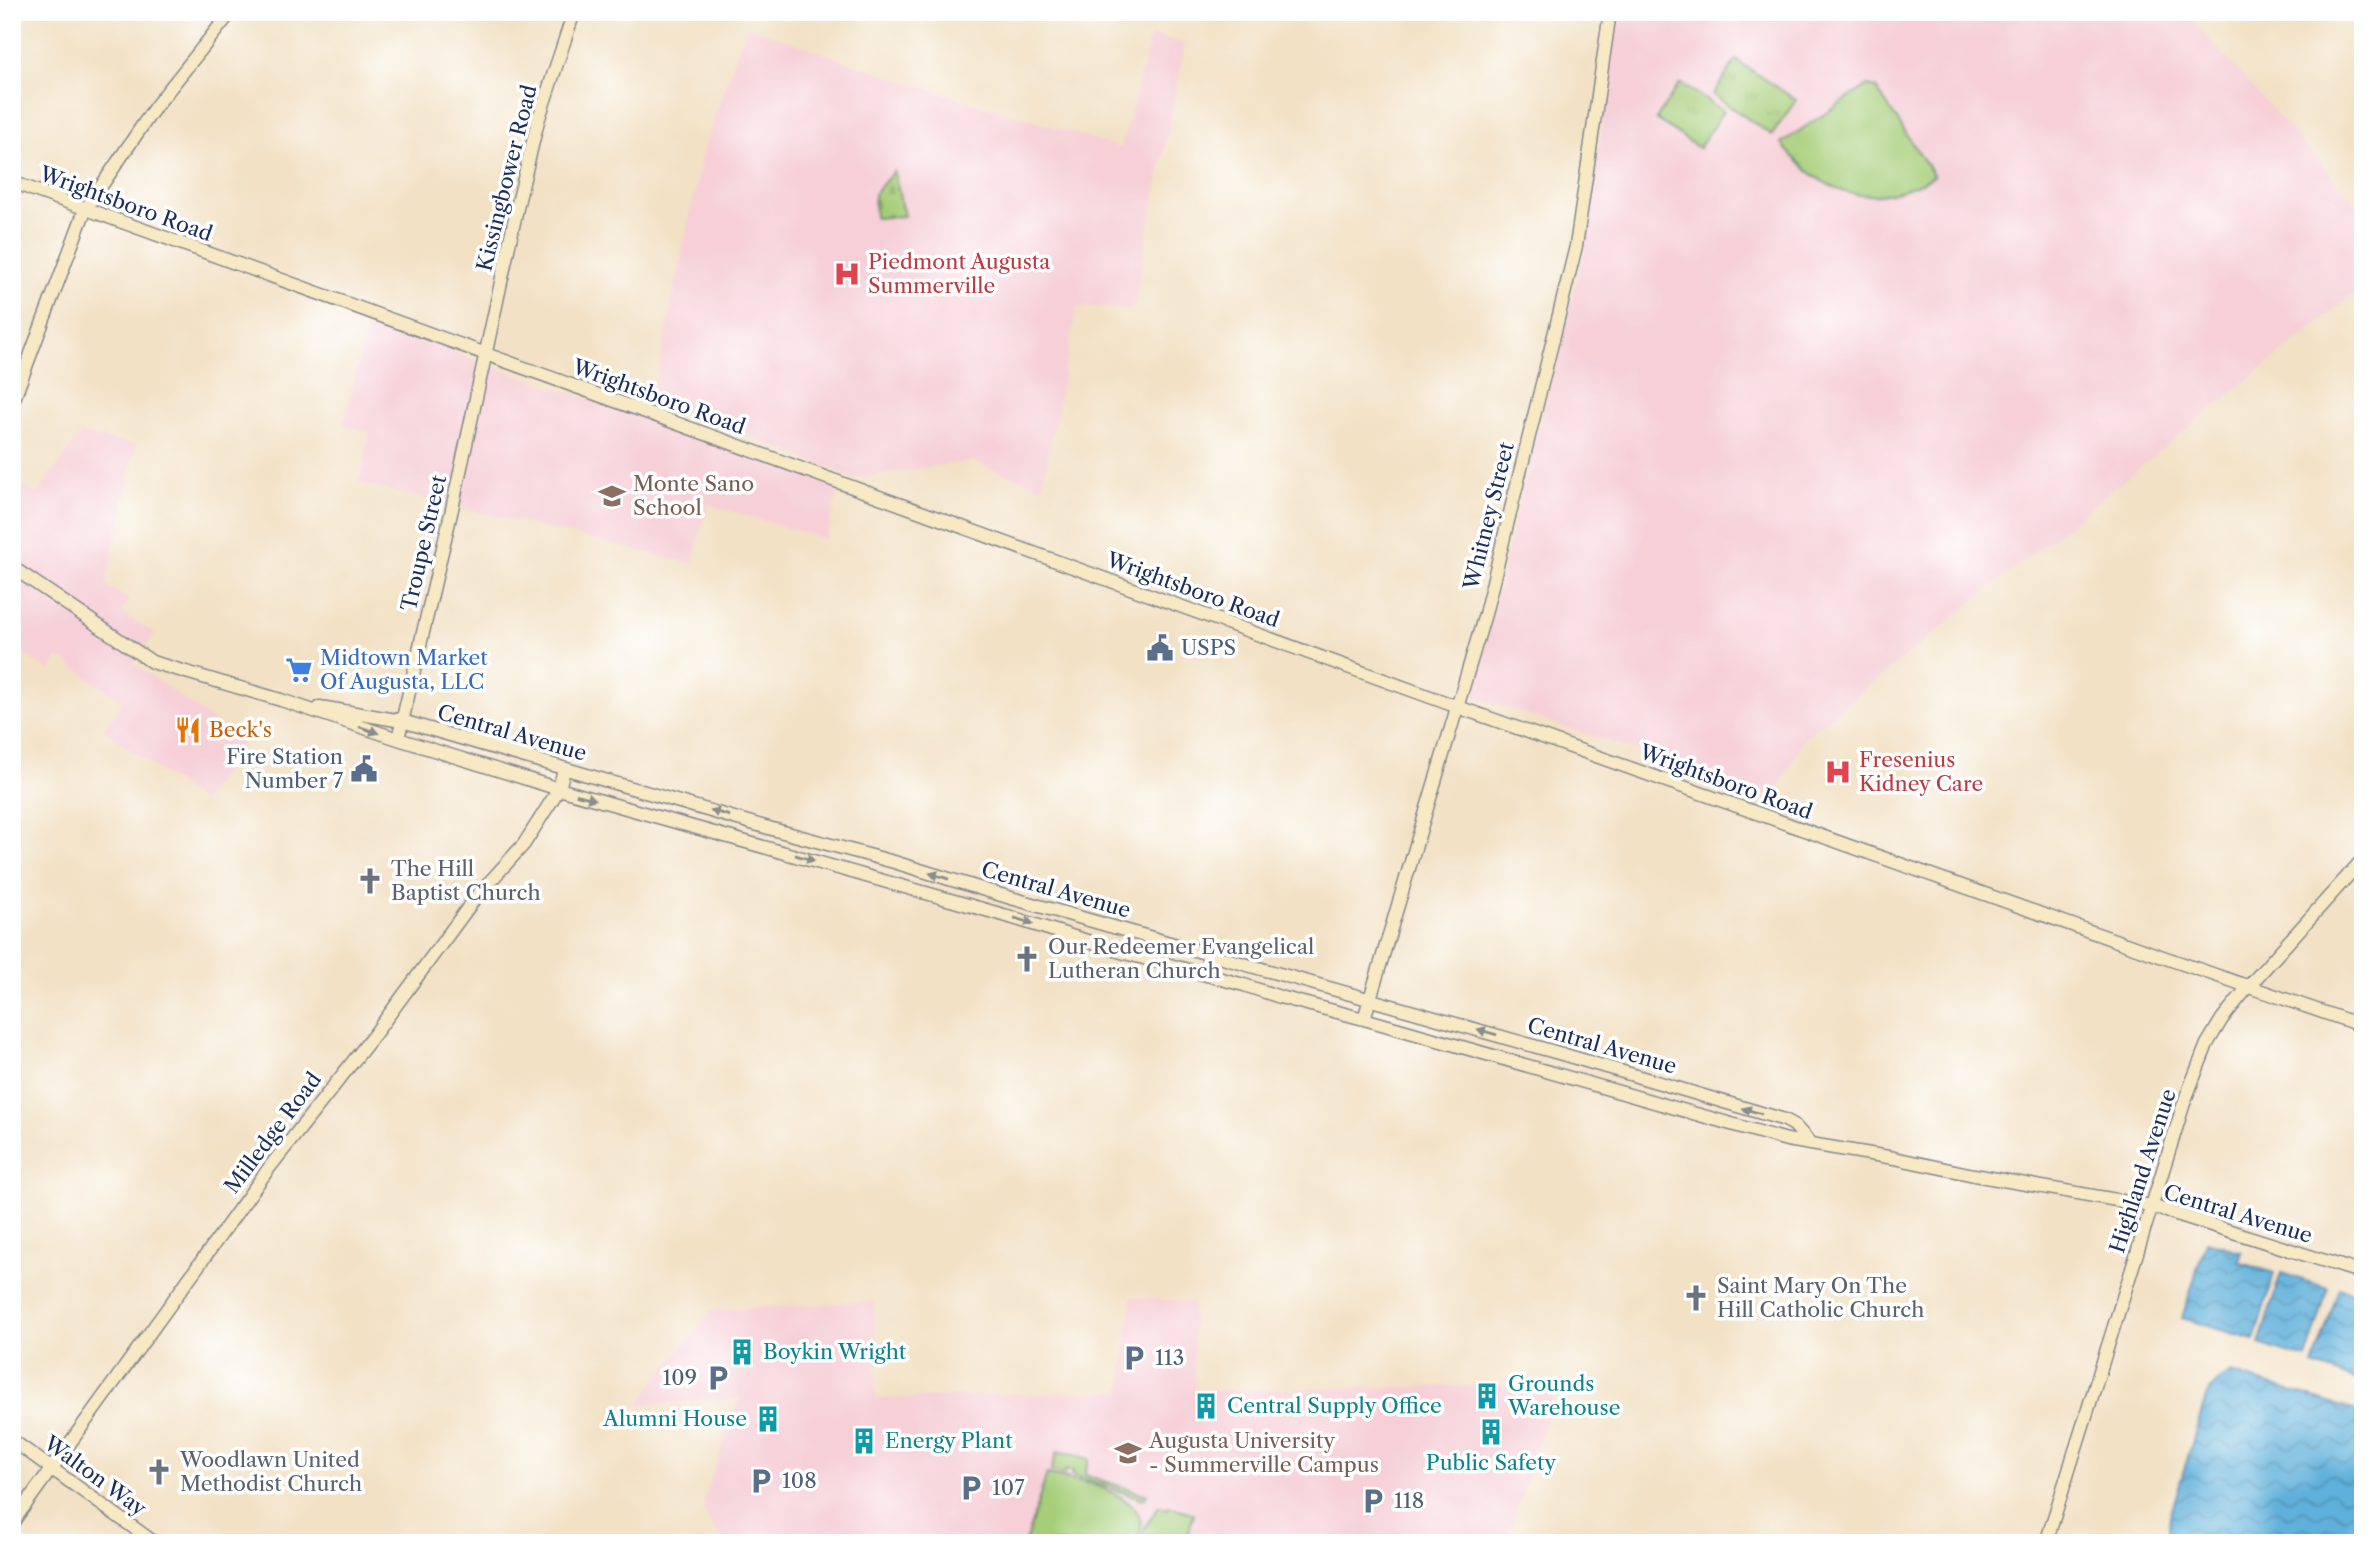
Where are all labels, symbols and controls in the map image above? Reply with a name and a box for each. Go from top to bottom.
street label: Kissingbower Road [471,82,542,274]
street label: Wrightsboro Road [35,160,216,246]
place label: Piedmont Augusta Summerville [868,249,1051,298]
hospital icon: Piedmont Augusta Summerville [832,259,862,289]
street label: Wrightsboro Road [568,353,749,439]
street label: Whitney Street [1458,439,1519,593]
place label: Monte Sano School [633,471,754,520]
street label: Troupe Street [396,472,451,613]
school or university icon: Monte Sano School [597,481,627,511]
street label: Wrightsboro Road [1102,546,1283,632]
public building icon: USPS [1145,633,1175,663]
place label: USPS [1181,635,1236,660]
place label: Midtown Market Of Augusta, LLC [320,645,488,694]
supermarket icon: Midtown Market Of Augusta, LLC [284,655,314,685]
street label: Central Avenue [435,699,590,766]
restaurant icon: Beck's [173,715,203,745]
place label: Beck's [209,717,272,742]
one-way arrow [359,725,380,736]
street label: Wrightsboro Road [1635,738,1816,824]
place label: Fire Station Number 7 [226,744,344,793]
place label: Fresenius Kidney Care [1859,747,1983,796]
public building icon: Fire Station Number 7 [349,754,379,784]
hospital icon: Fresenius Kidney Care [1823,757,1853,787]
one-way arrow [576,792,598,803]
one-way arrow [709,808,730,818]
one-way arrow [795,854,816,864]
place label: The Hill Baptist Church [391,856,541,905]
street label: Central Avenue [979,856,1134,923]
church icon: The Hill Baptist Church [355,866,385,896]
one-way arrow [928,870,949,880]
one-way arrow [1014,917,1035,927]
place label: Our Redeemer Evangelical Lutheran Church [1048,934,1314,983]
church icon: Our Redeemer Evangelical Lutheran Church [1012,944,1042,974]
street label: Central Avenue [1525,1012,1680,1079]
one-way arrow [1476,1027,1497,1037]
street label: Milledge Road [219,1067,326,1198]
street label: Highland Avenue [2104,1086,2181,1256]
one-way arrow [1742,1105,1763,1115]
street label: Central Avenue [2161,1179,2315,1248]
place label: Saint Mary On The Hill Catholic Church [1717,1273,1924,1322]
church icon: Saint Mary On The Hill Catholic Church [1681,1283,1711,1313]
building icon: Boykin Wright [727,1337,757,1367]
place label: Boykin Wright [763,1339,907,1364]
parking icon: 113 [1119,1343,1149,1373]
place label: 113 [1155,1345,1184,1370]
parking icon: 109 [703,1363,733,1393]
place label: 109 [663,1365,697,1390]
place label: Grounds Warehouse [1507,1371,1620,1420]
building icon: Grounds Warehouse [1472,1381,1502,1411]
building icon: Central Supply Office [1191,1391,1221,1421]
place label: Central Supply Office [1227,1393,1442,1418]
building icon: Alumni House [753,1404,783,1434]
place label: Alumni House [602,1406,747,1431]
building icon: Public Safety [1476,1417,1506,1447]
building icon: Energy Plant [849,1426,879,1456]
place label: Energy Plant [885,1428,1013,1453]
place label: Augusta University - Summerville Campus [1148,1428,1379,1477]
street label: Walton Way [39,1430,151,1521]
school or university icon: Augusta University - Summerville Campus [1113,1438,1143,1468]
place label: Woodlawn United Methodist Church [179,1447,362,1496]
place label: Public Safety [1426,1450,1557,1475]
church icon: Woodlawn United Methodist Church [144,1457,174,1487]
parking icon: 108 [746,1466,776,1496]
place label: 108 [782,1468,817,1493]
parking icon: 107 [956,1473,986,1503]
place label: 107 [992,1475,1025,1500]
parking icon: 118 [1358,1486,1388,1516]
place label: 118 [1394,1488,1424,1513]

